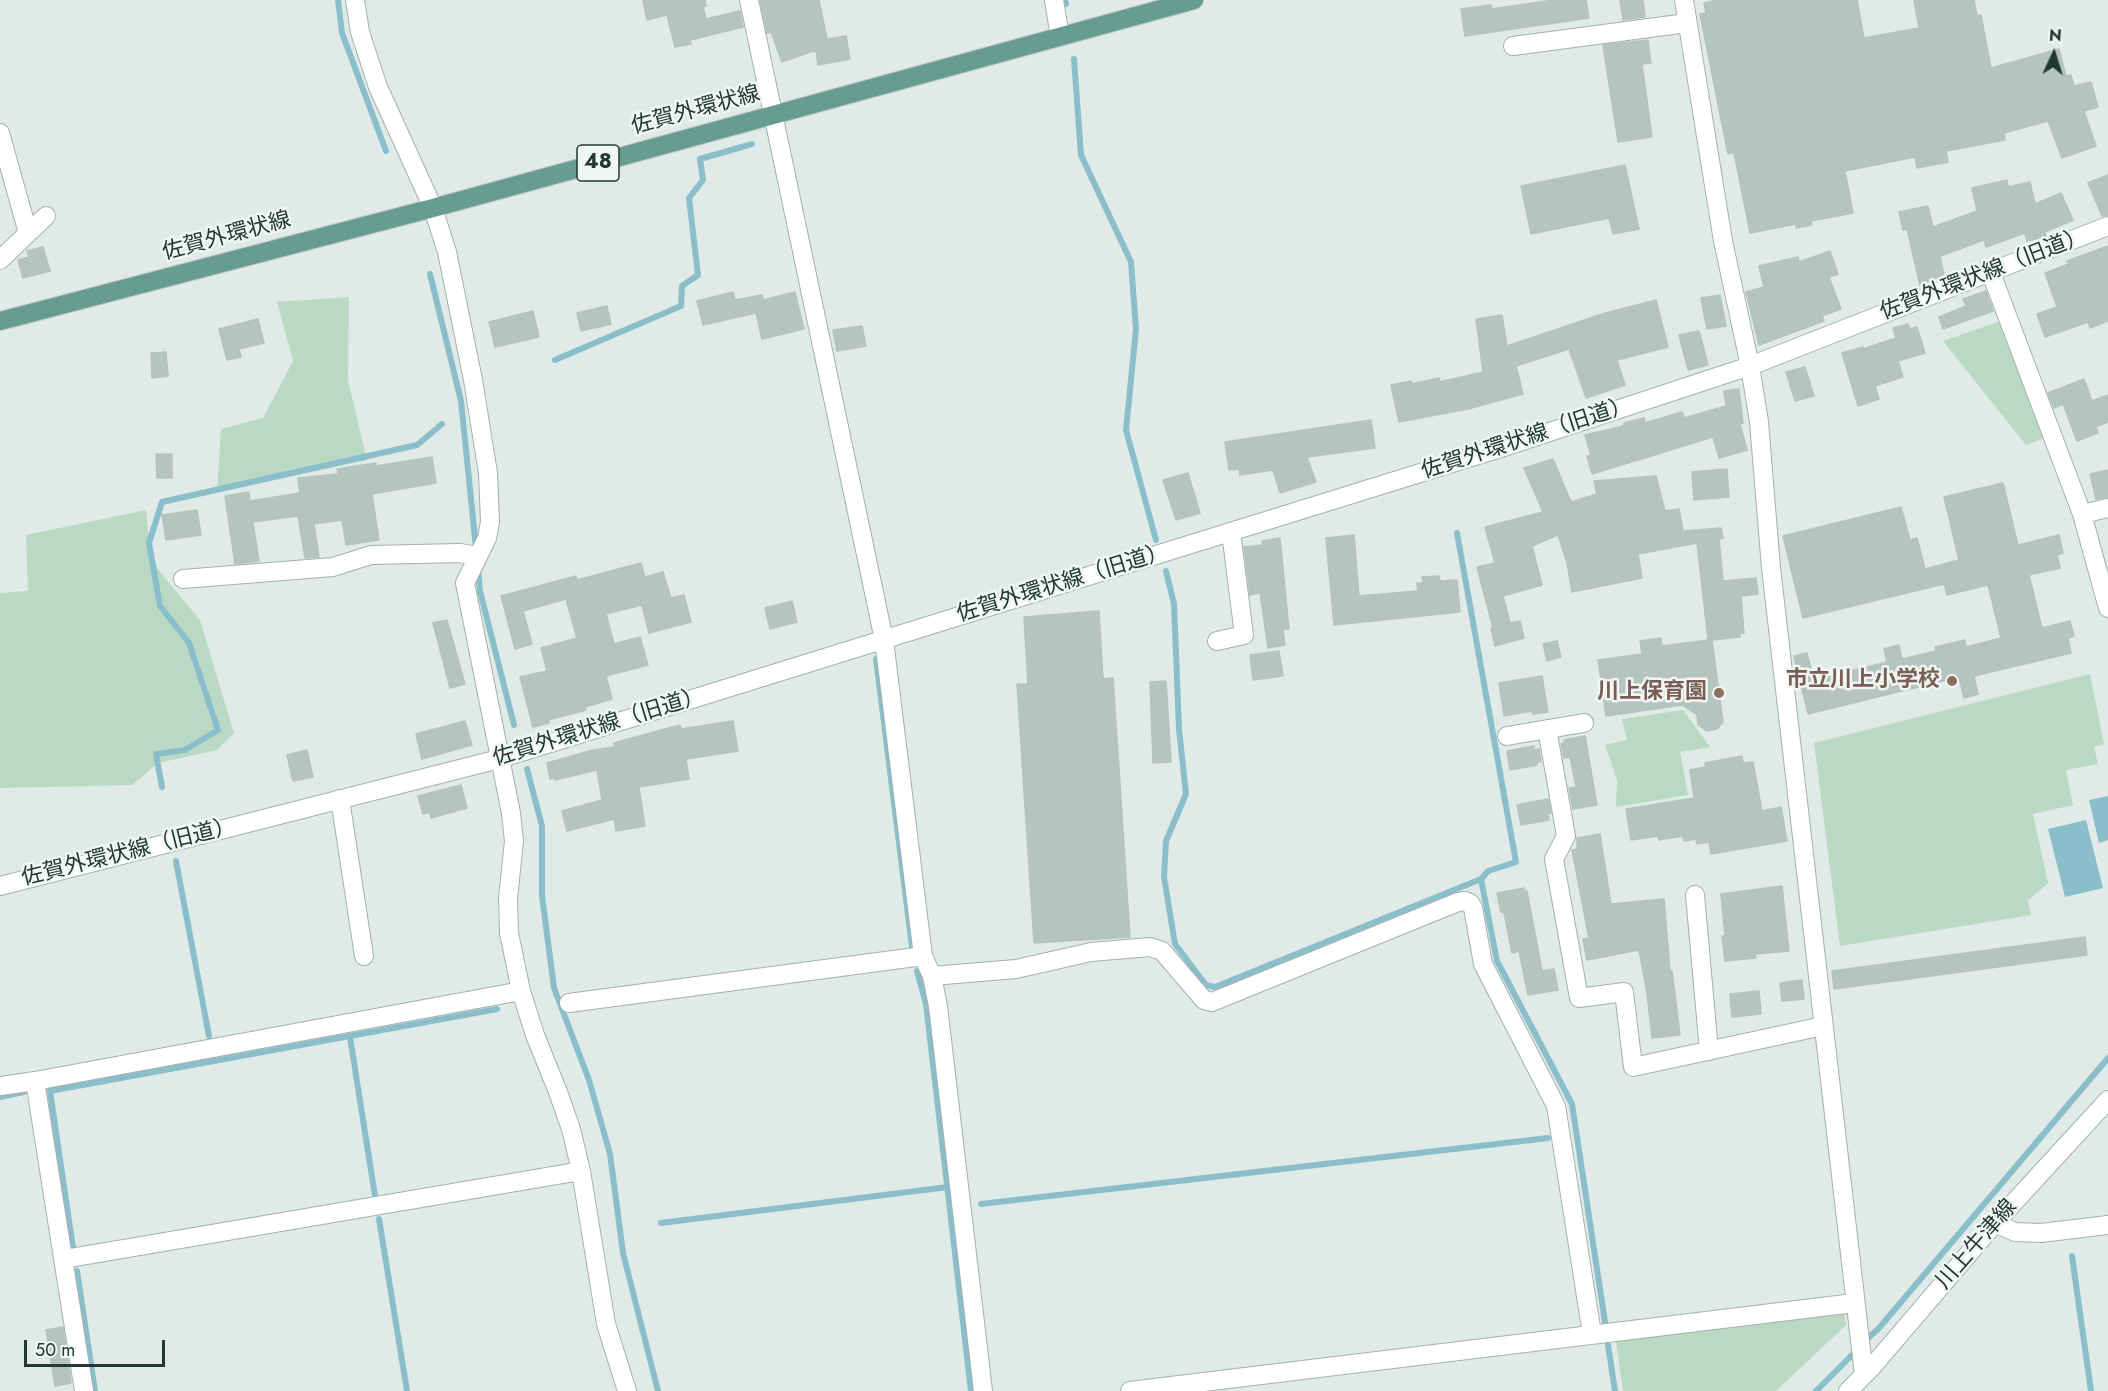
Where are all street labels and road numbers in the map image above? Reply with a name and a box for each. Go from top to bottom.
street label: 佐賀外環状線 [629,81,763,141]
road number: 48 [577,145,619,181]
street label: 佐賀外環状線 [160,207,294,267]
street label: 佐賀外環状線（旧道） [1877,223,2091,327]
street label: 佐賀外環状線（旧道） [1418,392,1636,486]
street label: 佐賀外環状線（旧道） [954,539,1172,629]
street label: 佐賀外環状線（旧道） [490,683,708,773]
street label: 佐賀外環状線（旧道） [19,814,239,892]
street label: 川上牛津線 [1931,1195,2023,1295]

